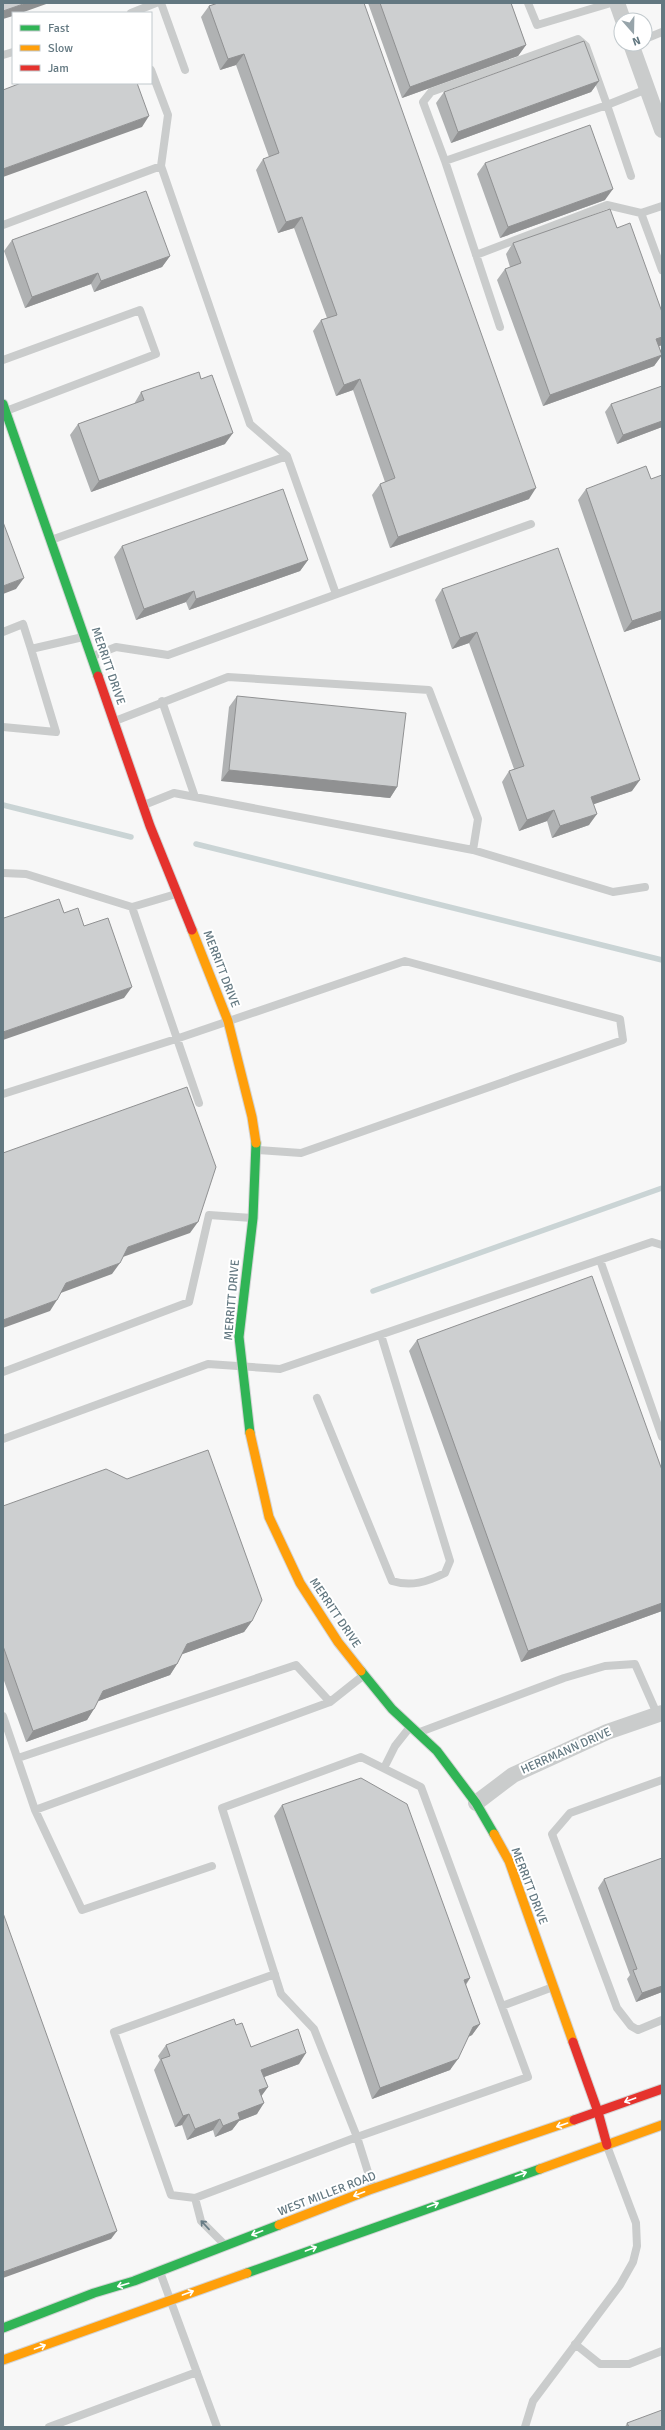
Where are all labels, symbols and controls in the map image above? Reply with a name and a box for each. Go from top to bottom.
legend [12,12,152,84]
north arrow [613,12,653,52]
text: Fast [48,21,69,36]
text: N [630,34,642,48]
text: Slow [48,41,73,56]
text: Jam [48,61,69,76]
street label: MERRITT DRIVE [88,625,128,707]
street label: MERRITT DRIVE [199,928,243,1010]
street label: MERRITT DRIVE [221,1259,243,1341]
street label: MERRITT DRIVE [306,1575,364,1651]
street label: HERRMANN DRIVE [518,1724,614,1778]
street label: MERRITT DRIVE [507,1845,551,1927]
one-way arrow [625,2097,637,2105]
one-way arrow [556,2121,568,2129]
street label: WEST MILLER ROAD [276,2168,378,2220]
one-way arrow [515,2170,527,2178]
one-way arrow [354,2191,366,2199]
one-way arrow [427,2201,439,2209]
one-way arrow [200,2220,210,2230]
one-way arrow [251,2230,263,2238]
one-way arrow [304,2245,316,2253]
one-way arrow [117,2282,130,2289]
one-way arrow [182,2289,194,2297]
one-way arrow [33,2342,45,2350]

